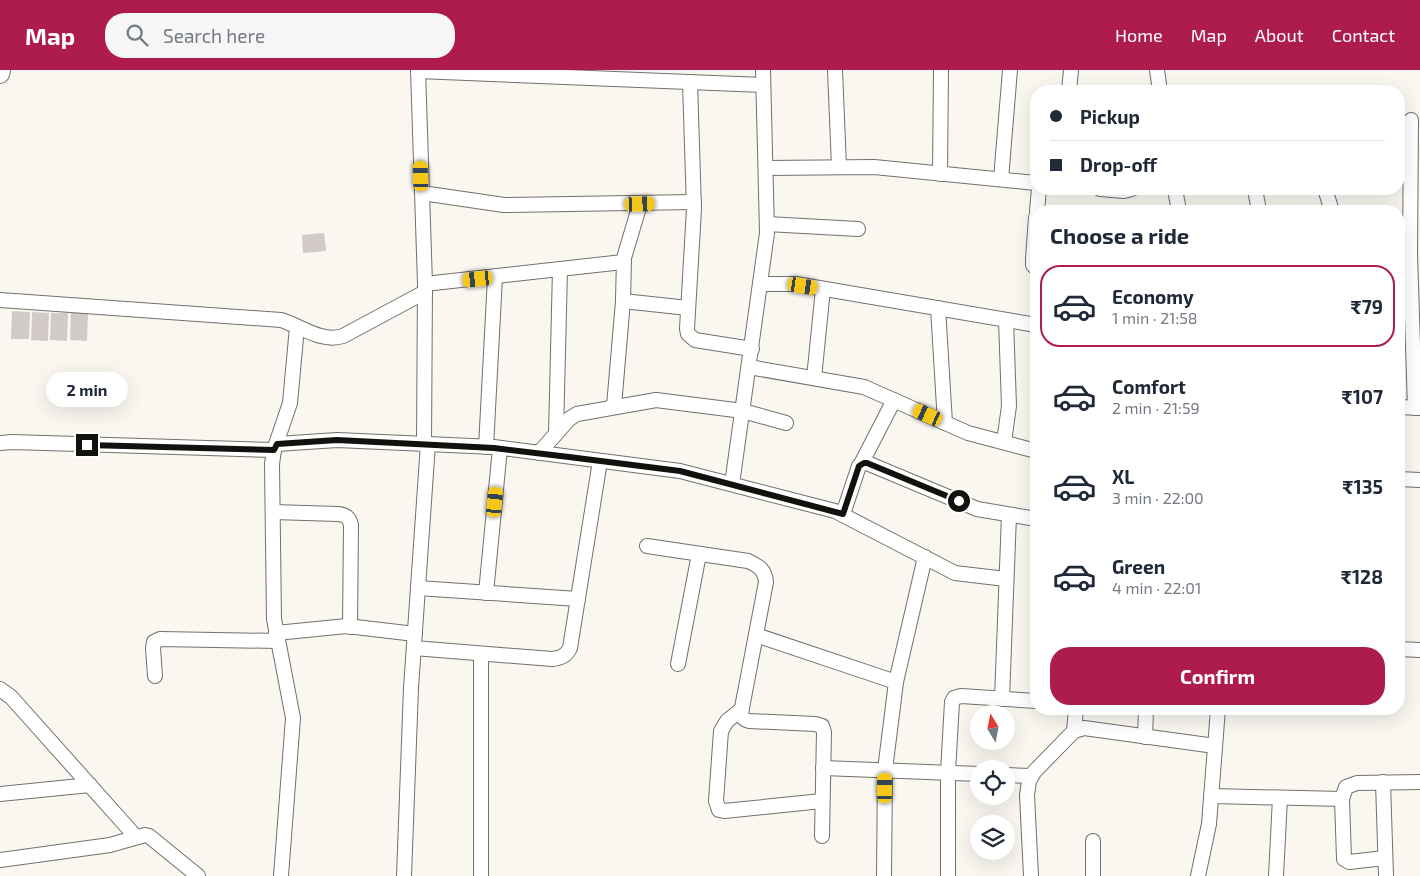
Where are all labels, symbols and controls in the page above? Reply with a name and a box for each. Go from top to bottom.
search box [105,13,455,58]
text: Map [25,21,75,50]
icon: search [123,21,151,49]
text: Search here [163,24,265,47]
text: Home [1115,24,1163,46]
text: Map [1191,24,1227,46]
text: About [1255,24,1304,46]
text: Contact [1332,24,1395,46]
text: Pickup [1080,105,1140,128]
text: Drop-off [1080,153,1157,176]
car [412,161,429,191]
car [624,196,655,212]
text: Choose a ride [1050,222,1189,248]
car [462,270,493,288]
car [787,276,818,296]
icon: car [1052,284,1097,329]
text: Economy [1112,285,1194,308]
text: ₹79 [1351,295,1383,318]
text: 1 min · 21:58 [1112,308,1198,327]
callout: 2 min [46,372,128,408]
icon: car [1052,374,1097,419]
text: Comfort [1112,375,1186,398]
text: 2 min [67,380,107,399]
text: ₹107 [1342,385,1383,408]
text: 2 min · 21:59 [1112,398,1200,417]
car [911,402,944,428]
route end [76,434,98,456]
icon: car [1052,464,1097,509]
text: XL [1112,465,1134,488]
text: ₹135 [1342,475,1383,498]
car [485,486,504,518]
text: 3 min · 22:00 [1112,488,1204,507]
route start [948,490,970,512]
icon: car [1052,554,1097,599]
text: Green [1112,555,1165,578]
text: ₹128 [1341,565,1383,588]
text: 4 min · 22:01 [1112,578,1201,597]
button: Confirm [1050,647,1385,705]
north arrow [970,705,1015,750]
map controls [970,705,1015,860]
button: locate [970,760,1015,805]
car [877,773,892,803]
button: layers [970,815,1015,860]

